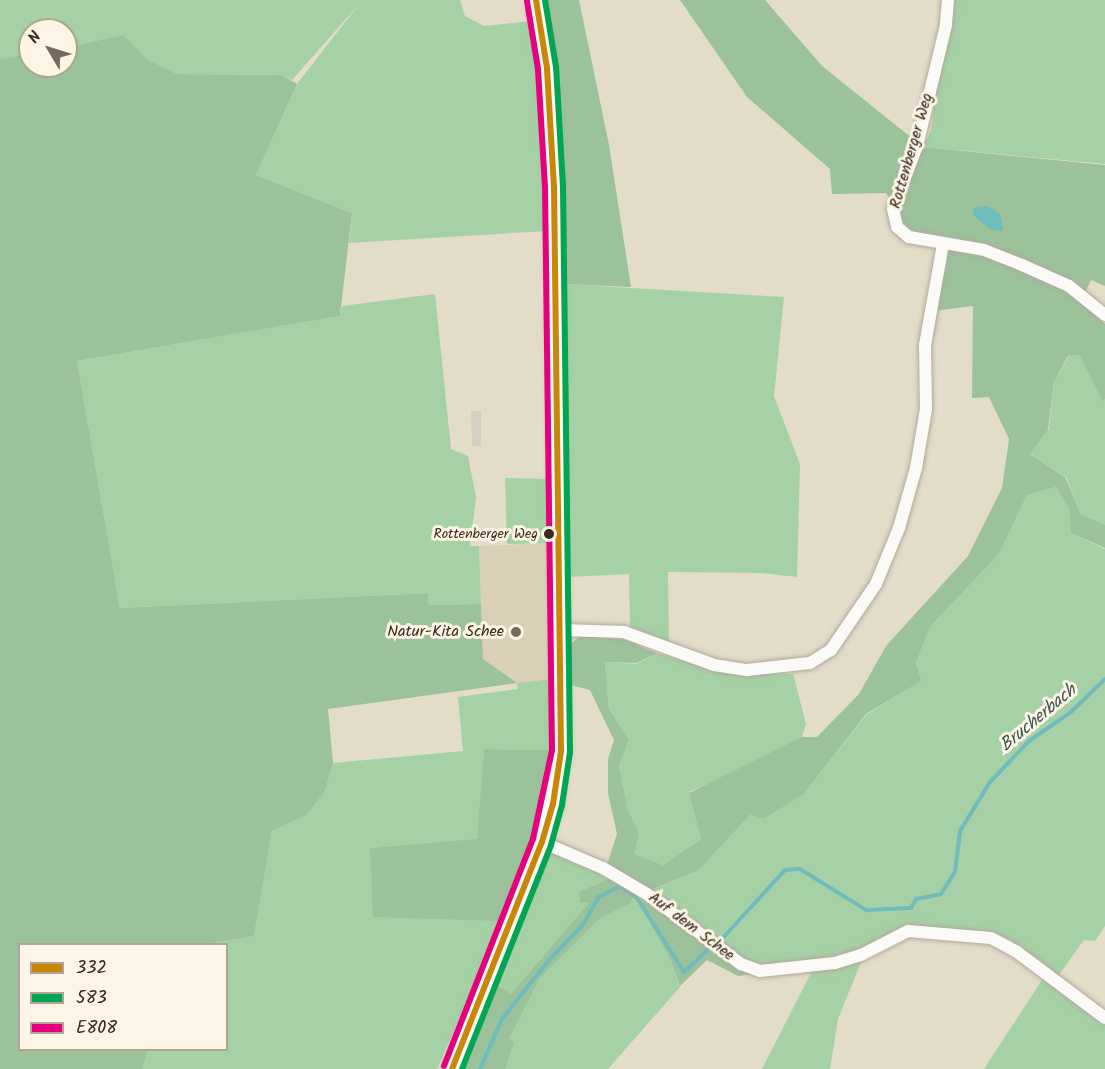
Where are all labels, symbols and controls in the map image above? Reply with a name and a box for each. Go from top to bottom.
north arrow [18,18,78,78]
text: N [22,26,48,50]
street label: Rottenberger Weg [886,91,938,211]
place label: Rottenberger Weg [434,526,538,542]
marker: Rottenberger Weg [543,528,555,540]
place label: Natur-Kita Schee [387,622,504,642]
marker: Natur-Kita Schee [509,625,523,639]
water label: Brucherbach [996,681,1082,757]
street label: Auf dem Schee [644,888,738,966]
legend [18,943,228,1051]
text: 332 [76,954,107,983]
text: 583 [76,984,107,1013]
text: E808 [76,1014,117,1043]

